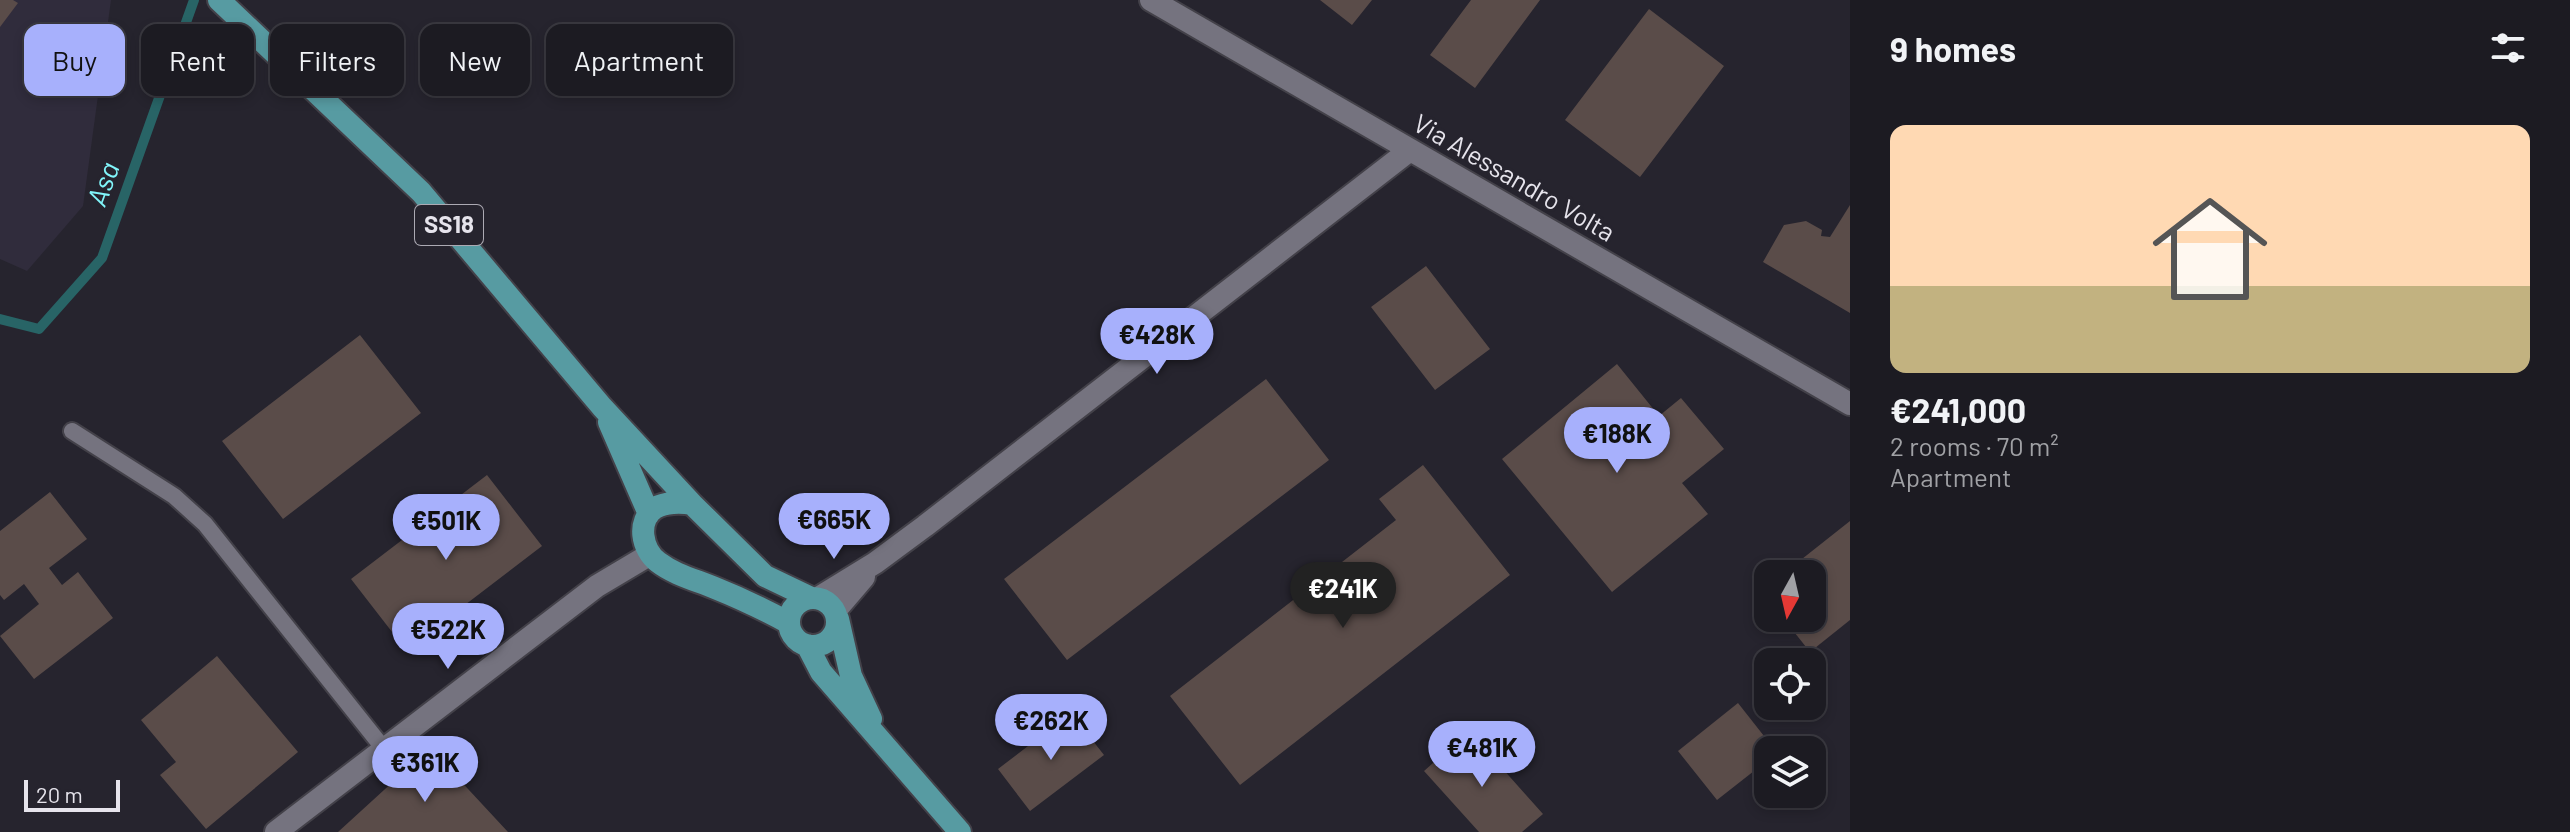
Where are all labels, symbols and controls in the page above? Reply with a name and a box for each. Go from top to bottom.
chip: Buy [24,24,125,96]
chip: Rent [141,24,254,96]
chip: Filters [270,24,404,96]
chip: New [420,24,530,96]
chip: Apartment [546,24,733,96]
icon: filters [2486,26,2530,70]
text: 9 homes [1890,28,2016,69]
street label: Via Alessandro Volta [1409,106,1621,247]
water label: Asa [78,157,126,210]
icon: home [2138,177,2282,321]
road number: SS18 [415,205,483,245]
pin: €428K [1101,308,1213,376]
text: €428K [1118,318,1196,349]
text: €241,000 [1890,389,2026,430]
pin: €188K [1561,407,1673,475]
text: €188K [1582,417,1652,448]
text: 2 rooms · 70 m² [1890,430,2059,461]
text: Apartment [1890,461,2011,492]
pin: €665K [778,493,890,561]
pin: €501K [390,494,502,562]
text: €665K [797,503,871,534]
text: €501K [411,504,481,535]
north arrow [1754,560,1826,632]
map controls [1754,560,1826,808]
pin: €241K [1287,562,1399,630]
text: €241K [1308,572,1378,603]
pin: €522K [392,603,504,671]
text: €522K [410,613,486,644]
button: locate [1754,648,1826,720]
pin: €262K [995,694,1107,762]
text: €262K [1013,704,1089,735]
pin: €481K [1426,721,1538,789]
text: €481K [1446,731,1518,762]
pin: €361K [369,736,481,804]
button: layers [1754,736,1826,808]
text: €361K [390,746,460,777]
scale bar [24,776,120,812]
text: 20 m [36,781,83,807]

